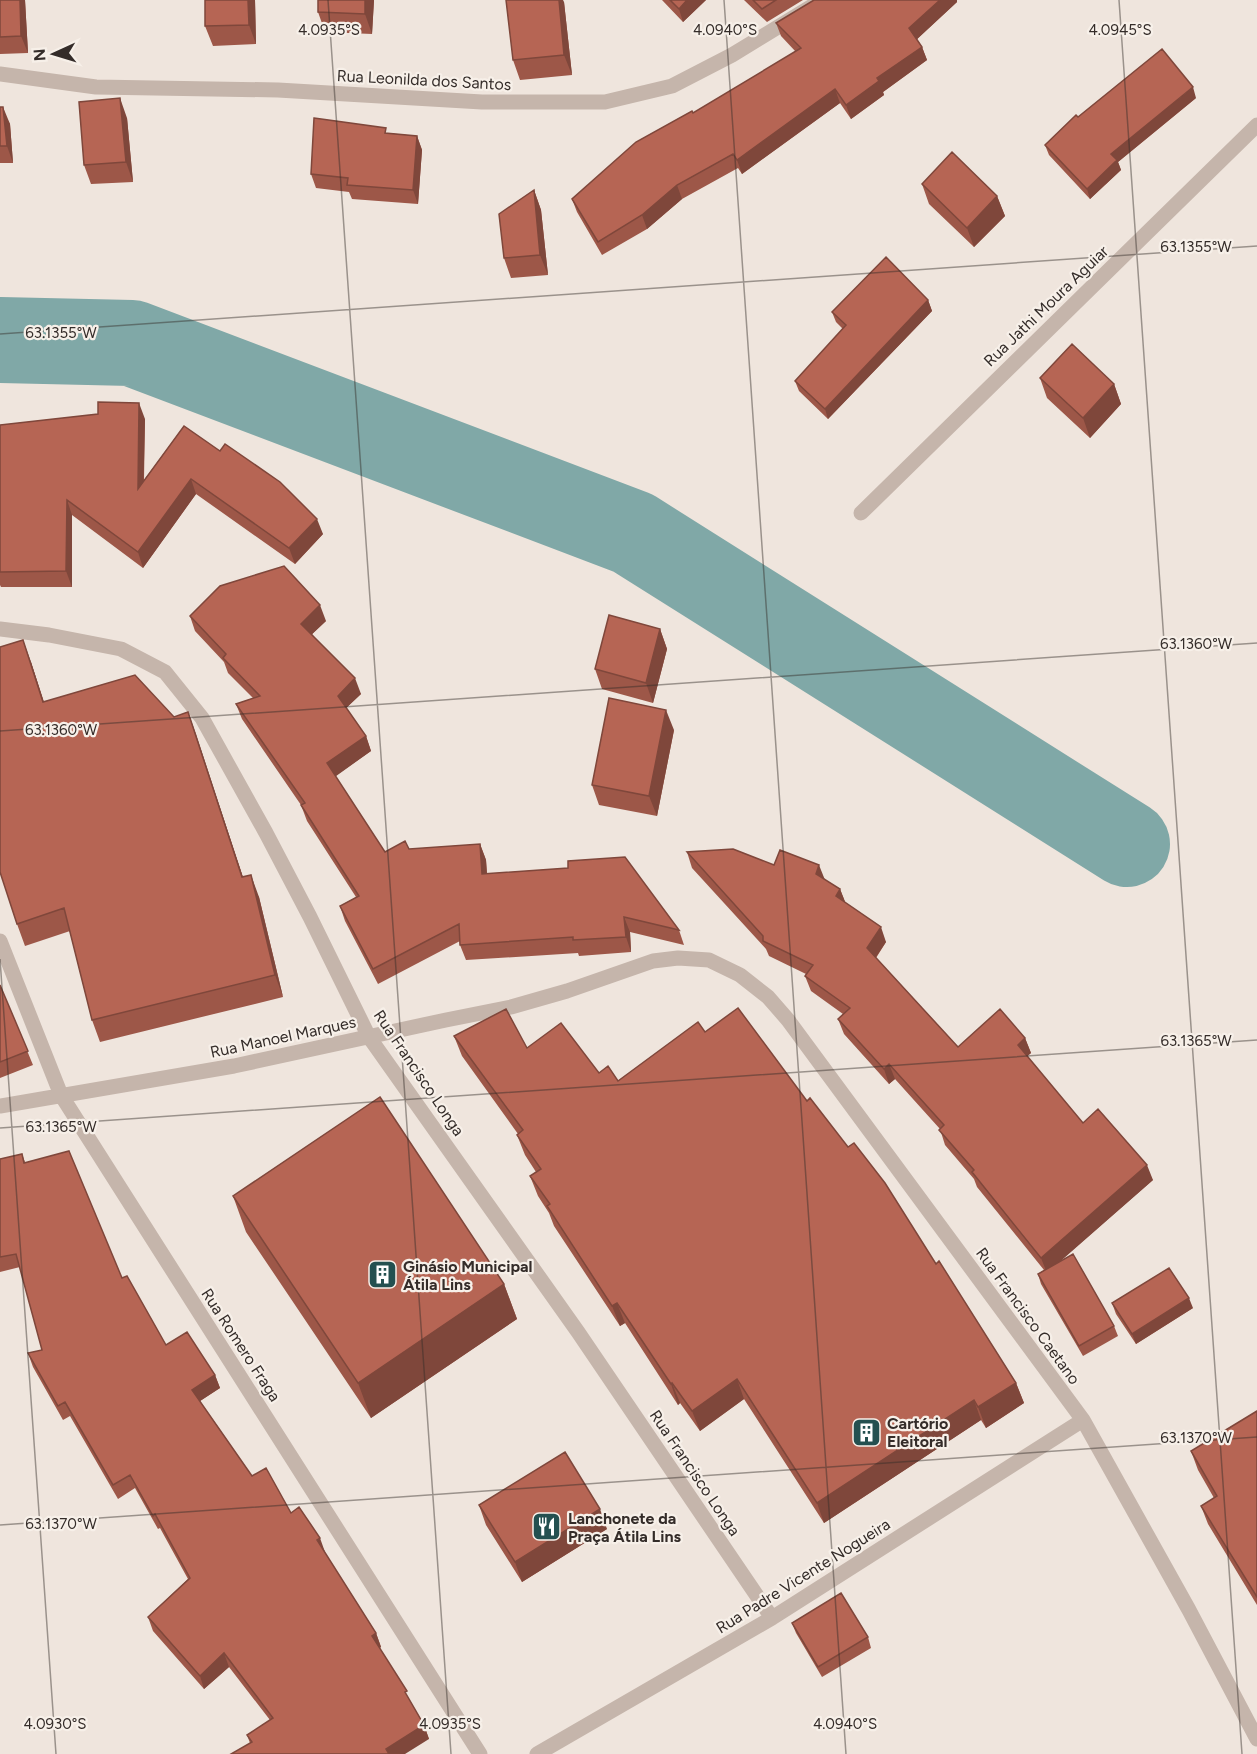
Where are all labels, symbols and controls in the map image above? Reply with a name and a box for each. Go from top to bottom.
text: 4.0935°S [298,21,360,39]
text: 4.0940°S [693,21,757,39]
text: 4.0945°S [1088,21,1152,39]
north arrow [24,24,84,84]
text: N [30,48,49,62]
street label: Rua Leonilda dos Santos [336,66,512,94]
text: 63.1355°W [1160,238,1232,256]
street label: Rua Jathi Moura Aguiar [980,241,1113,370]
text: 63.1355°W [25,324,97,342]
text: 63.1360°W [1160,635,1233,653]
text: 63.1360°W [25,721,98,739]
street label: Rua Francisco Longa [370,1006,468,1140]
street label: Rua Manoel Marques [208,1012,358,1062]
text: 63.1365°W [1160,1032,1232,1050]
text: 63.1365°W [25,1118,97,1136]
street label: Rua Francisco Caetano [972,1244,1084,1388]
place label: Ginásio Municipal Átila Lins [403,1257,533,1294]
building icon: Ginásio Municipal Átila Lins [366,1259,398,1291]
street label: Rua Romero Fraga [197,1285,285,1405]
street label: Rua Francisco Longa [646,1406,744,1540]
place label: Cartório Eleitoral [887,1414,948,1451]
building icon: Cartório Eleitoral [850,1416,882,1448]
text: 63.1370°W [1160,1429,1232,1447]
place label: Lanchonete da Praça Átila Lins [568,1509,681,1546]
restaurant icon: Lanchonete da Praça Átila Lins [531,1511,563,1543]
text: 63.1370°W [25,1515,97,1533]
street label: Rua Padre Vicente Nogueira [712,1515,894,1637]
text: 4.0930°S [23,1715,87,1733]
text: 4.0935°S [419,1715,481,1733]
text: 4.0940°S [813,1715,877,1733]

